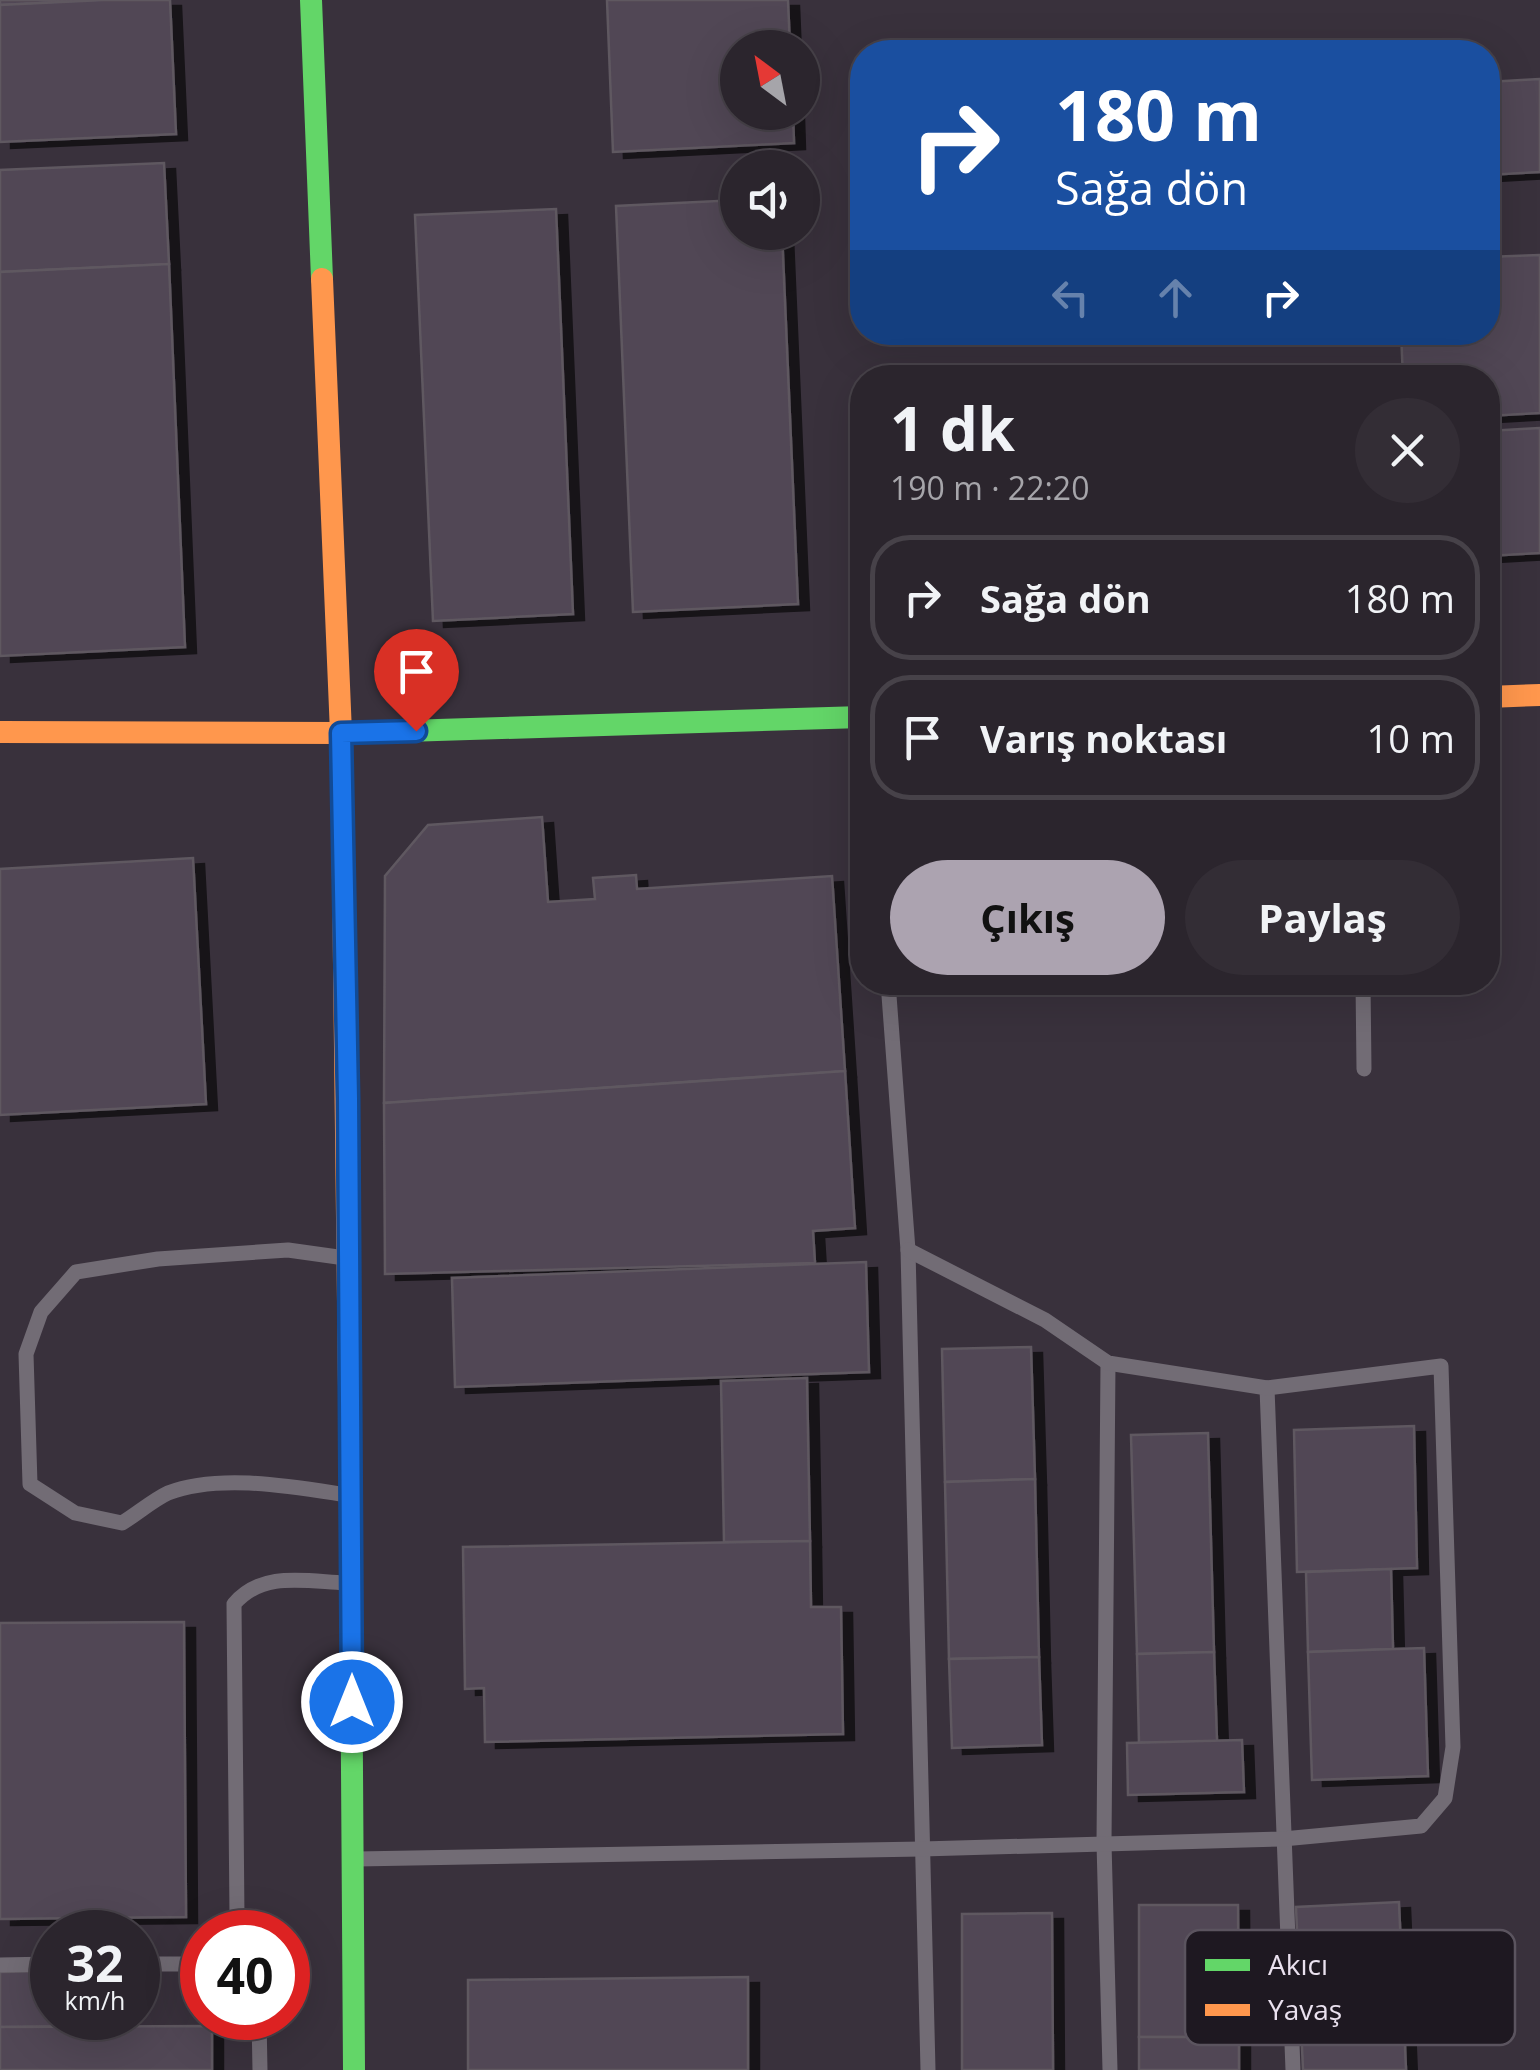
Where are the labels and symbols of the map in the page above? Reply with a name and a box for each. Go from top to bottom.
north arrow [720,30,820,130]
pin [374,629,459,732]
position arrow [300,1650,404,1754]
speed limit sign: 40 [180,1910,310,2040]
legend [1185,1930,1515,2045]
text: Akıcı [1268,1945,1328,1983]
text: Yavaş [1268,1990,1342,2028]

